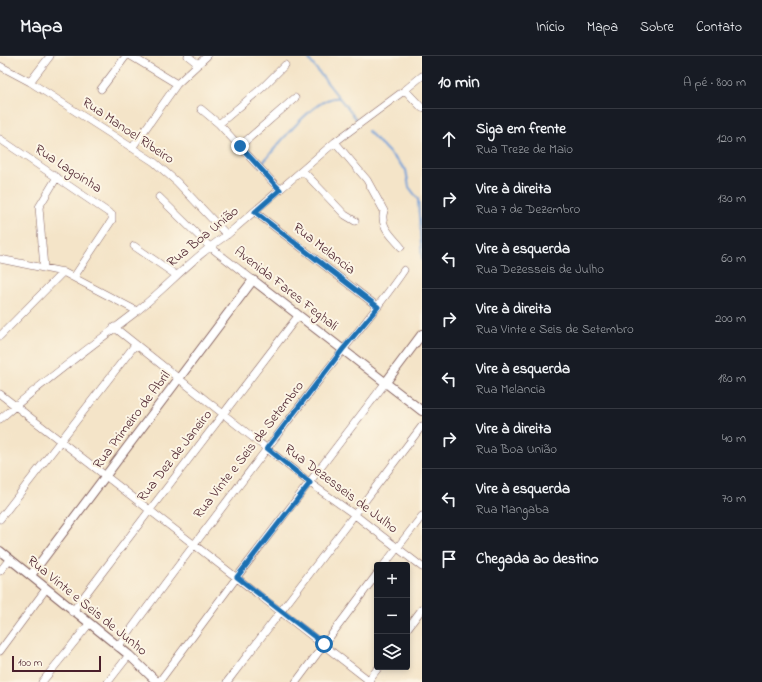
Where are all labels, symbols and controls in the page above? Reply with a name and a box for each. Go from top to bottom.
text: Mapa [20,14,62,41]
text: Início [536,17,565,38]
text: Mapa [587,17,618,38]
text: Sobre [640,17,674,38]
text: Contato [696,17,742,38]
text: 10 min [438,70,480,95]
text: A pé · 800 m [683,73,746,92]
street label: Rua Manoel Ribeiro [78,92,178,170]
text: Siga em frente [476,118,566,140]
icon: ahead [438,128,460,150]
text: 120 m [716,129,746,148]
route end [231,137,249,155]
street label: Rua Lagoinha [30,139,106,200]
text: Rua Treze de Maio [476,140,573,159]
text: Vire à direita [476,178,551,200]
icon: right [438,188,460,210]
text: 130 m [718,189,746,208]
text: Rua 7 de Dezembro [476,200,580,219]
street label: Rua Boa União [163,201,243,273]
street label: Rua Melancia [288,218,360,280]
text: Vire à esquerda [476,238,570,260]
street label: Avenida Fares Feghali [229,242,343,337]
icon: left [438,248,460,270]
text: 60 m [721,249,746,268]
text: Rua Dezesseis de Julho [476,260,604,279]
text: Vire à direita [476,298,551,320]
icon: right [438,308,460,330]
text: 200 m [715,309,746,328]
text: Rua Vinte e Seis de Setembro [476,320,634,339]
text: Vire à esquerda [476,358,570,380]
street label: Rua Primeiro de Abril [88,366,176,474]
icon: left [438,368,460,390]
text: 180 m [718,369,746,388]
street label: Rua Vinte e Seis de Setembro [188,377,310,523]
text: Rua Melancia [476,380,545,399]
street label: Rua Dez de Janeiro [132,405,218,507]
text: Vire à direita [476,418,551,440]
icon: right [438,428,460,450]
text: 40 m [722,429,746,448]
street label: Rua Dezesseis de Julho [280,439,402,539]
text: Rua Boa União [476,440,557,459]
text: Vire à esquerda [476,478,570,500]
icon: left [438,488,460,510]
text: 70 m [722,489,746,508]
text: Rua Mangaba [476,500,549,519]
icon: arrive [438,548,460,570]
text: Chegada ao destino [476,548,599,570]
street label: Rua Vinte e Seis de Junho [22,551,152,661]
map controls [374,562,410,670]
button: + [374,562,410,598]
button: − [374,598,410,634]
button: layers [374,634,410,670]
route start [315,635,333,653]
scale bar [12,654,101,673]
text: 100 m [18,655,42,671]

